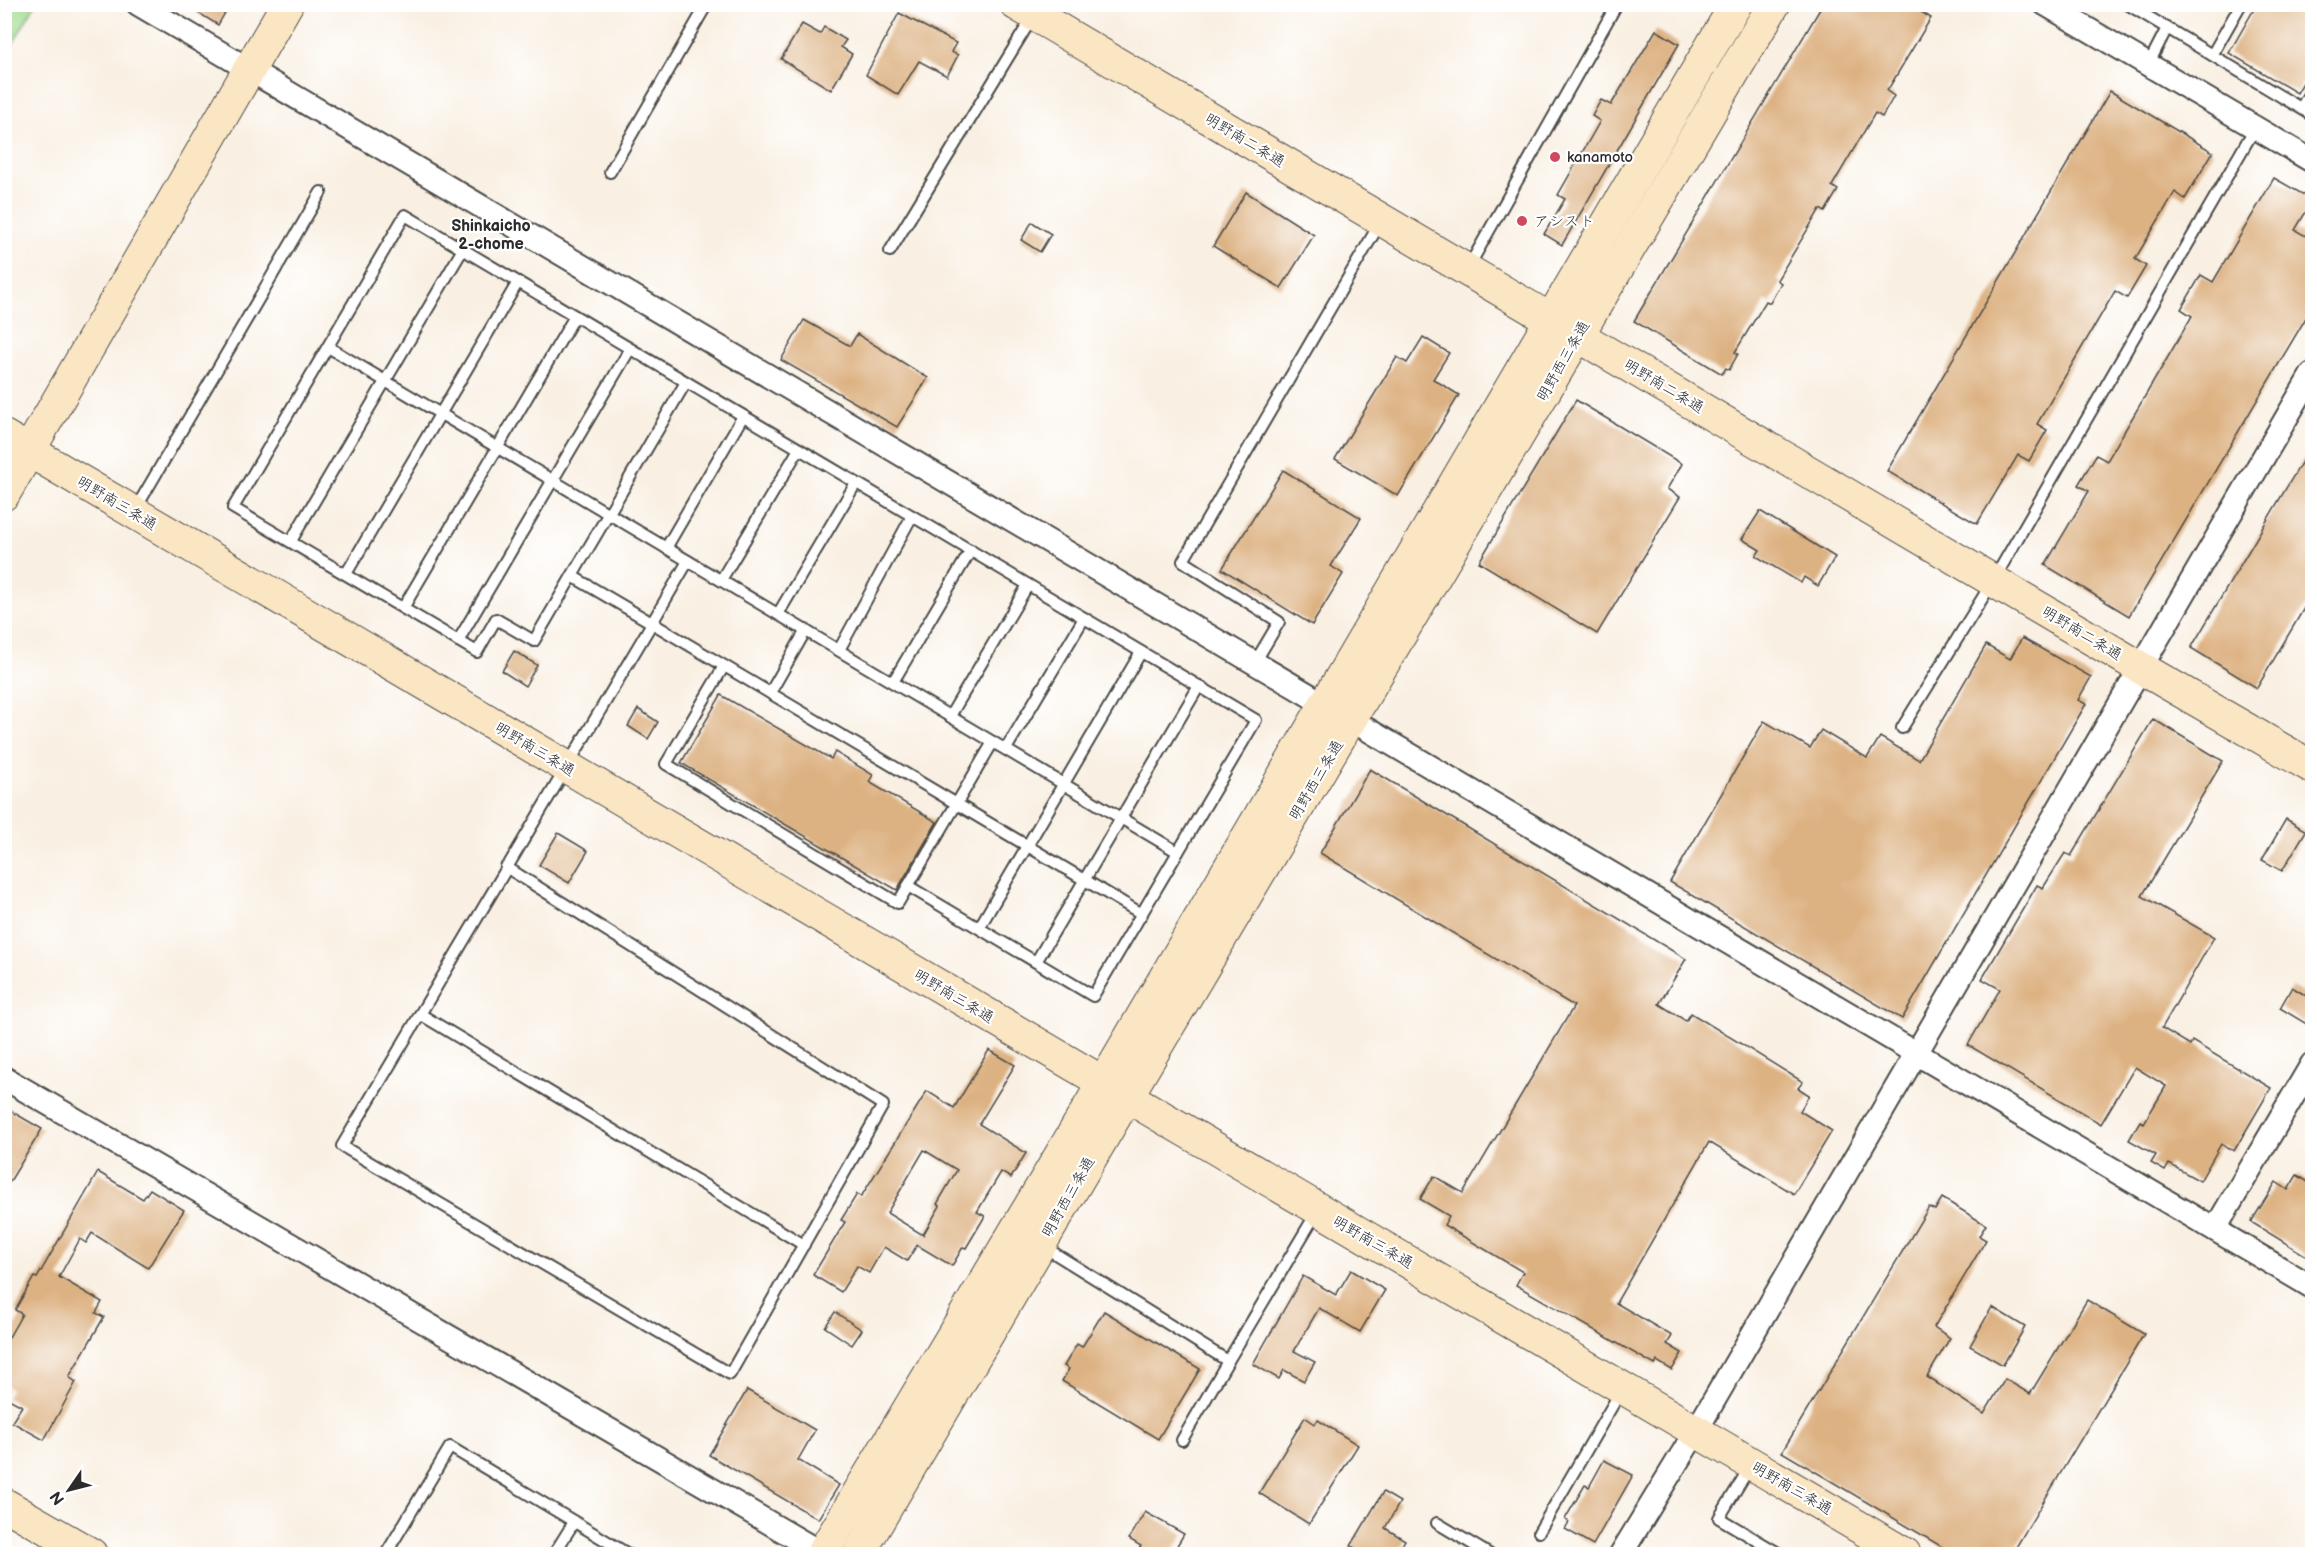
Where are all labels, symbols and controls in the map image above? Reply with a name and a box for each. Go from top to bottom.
street label: 明野南二条通 [1201,109,1288,172]
place label: kanamoto [1567,148,1633,167]
marker: kanamoto [1548,150,1562,164]
place label: アシスト [1534,212,1595,231]
marker: アシスト [1515,214,1529,228]
district label: Shinkaicho 2-chome [451,217,531,254]
street label: 明野西三条通 [1533,318,1594,405]
street label: 明野南二条通 [1620,355,1707,418]
street label: 明野南三条通 [73,472,160,535]
street label: 明野南二条通 [2038,602,2125,665]
street label: 明野南三条通 [491,718,578,781]
street label: 明野西三条通 [1285,737,1348,824]
street label: 明野南三条通 [910,965,997,1028]
street label: 明野西三条通 [1038,1154,1099,1241]
street label: 明野南三条通 [1329,1212,1416,1273]
street label: 明野南三条通 [1748,1458,1835,1519]
north arrow [39,1460,99,1520]
text: N [47,1487,69,1508]

